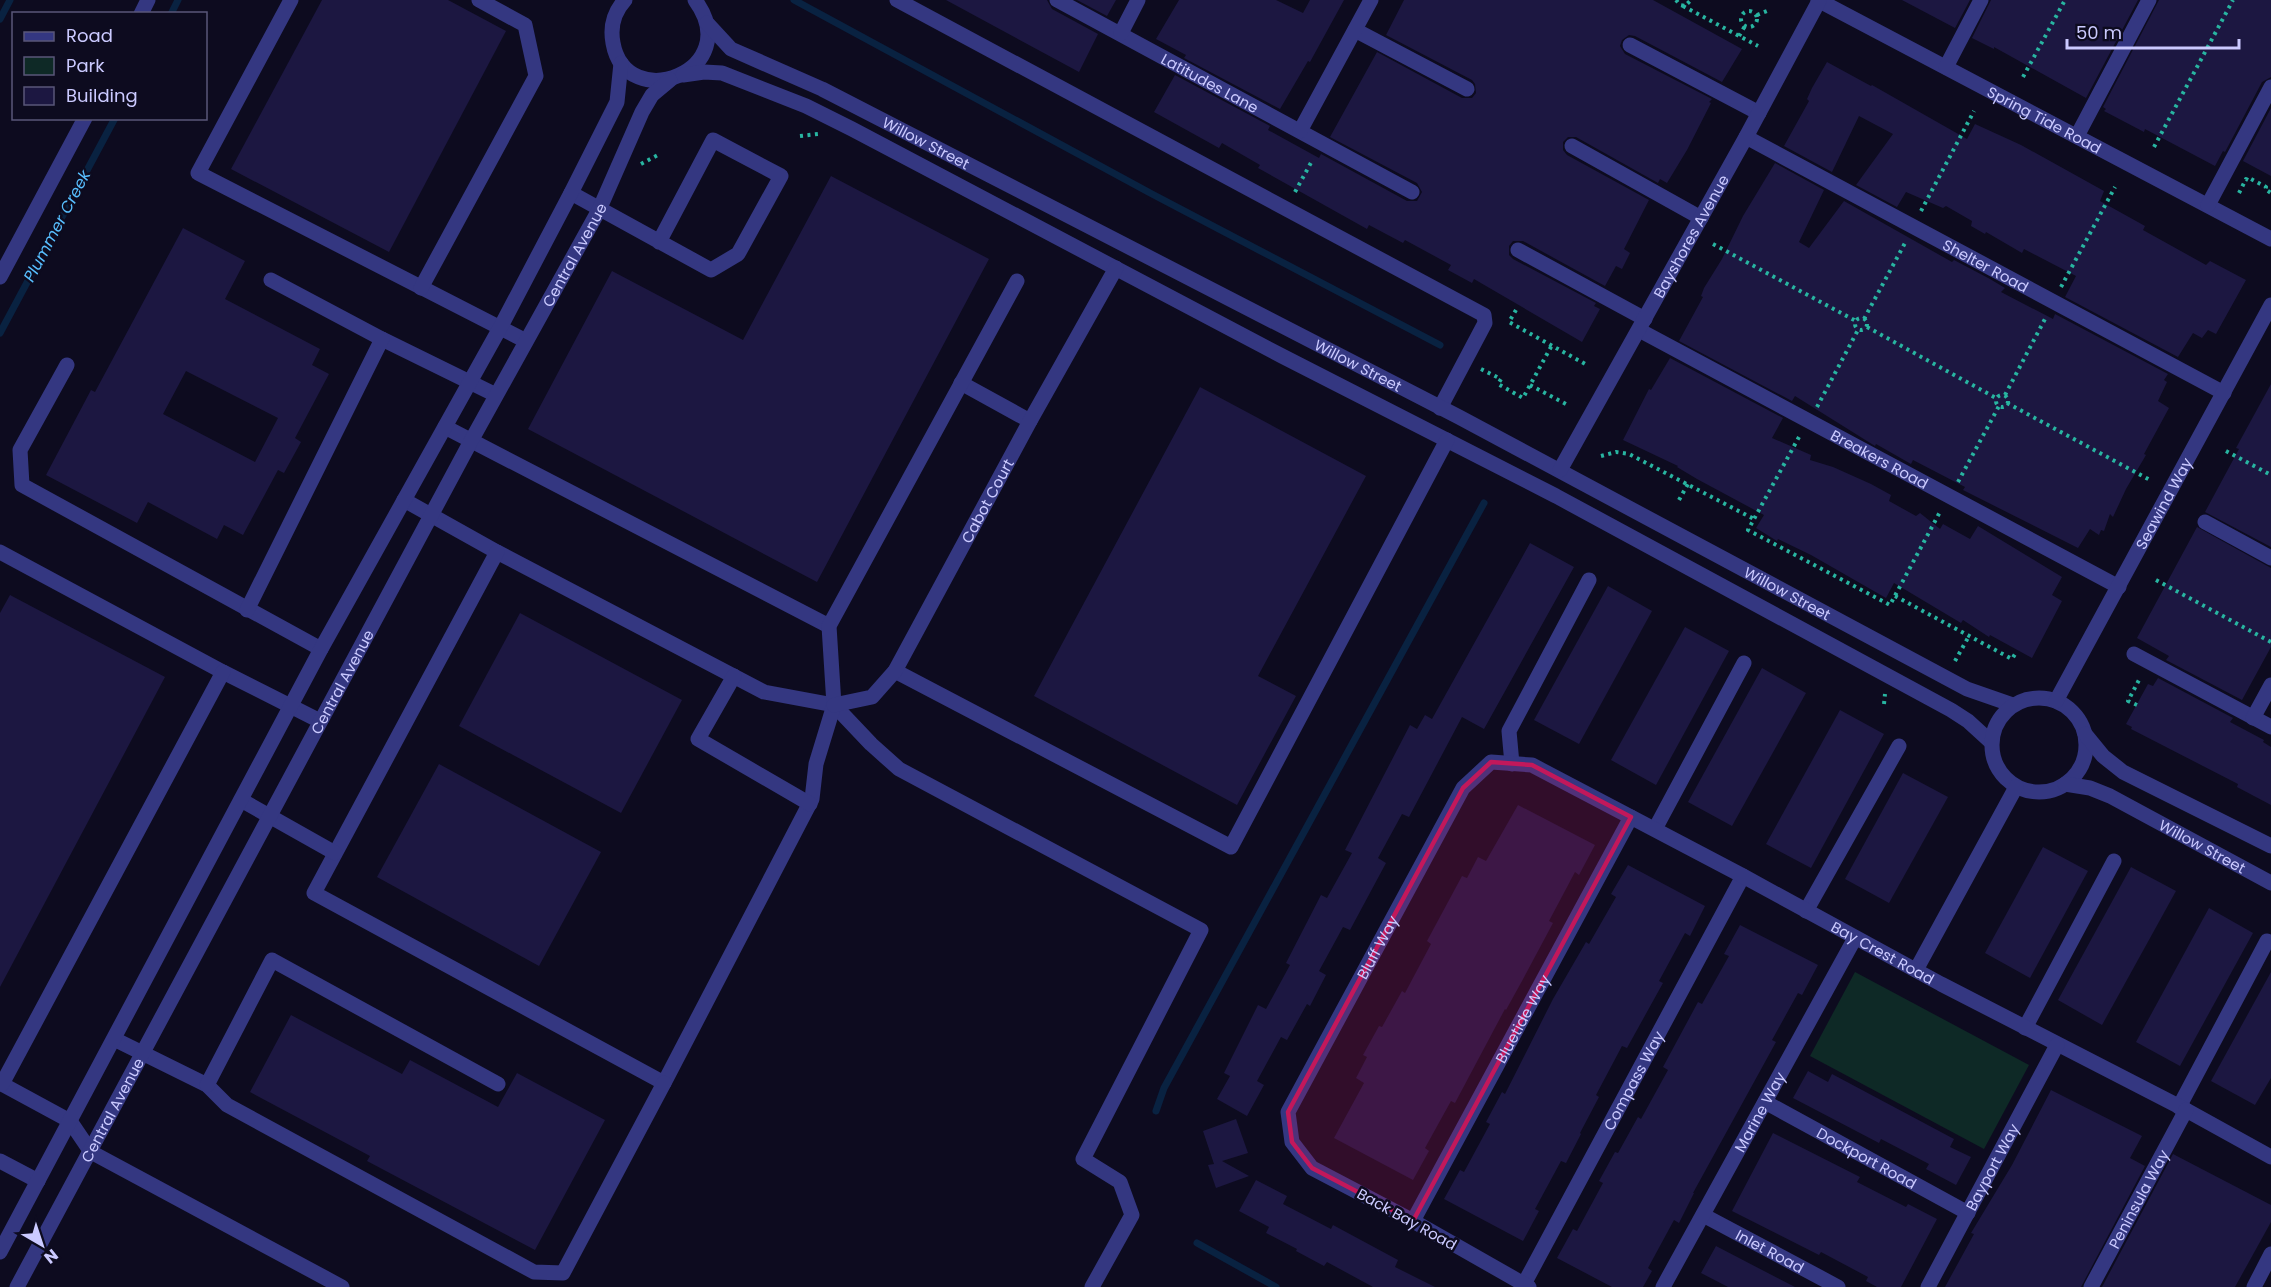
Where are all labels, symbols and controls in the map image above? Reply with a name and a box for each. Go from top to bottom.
legend [12,12,207,120]
scale bar [2067,12,2240,50]
text: 50 m [2076,20,2122,45]
text: Road [66,23,113,48]
street label: Latitudes Lane [1158,48,1262,118]
text: Park [66,53,105,78]
street label: Spring Tide Road [1984,81,2105,158]
text: Building [66,83,138,108]
street label: Willow Street [879,111,974,174]
water label: Plummer Creek [18,165,96,286]
street label: Bayshores Avenue [1648,171,1734,301]
street label: Central Avenue [537,200,611,311]
street label: Shelter Road [1939,234,2033,297]
street label: Willow Street [1311,334,1406,396]
street label: Breakers Road [1827,424,1932,494]
street label: Seawind Way [2130,453,2197,553]
street label: Cabot Court [956,455,1018,547]
street label: Willow Street [1740,561,1835,625]
street label: Central Avenue [305,626,378,738]
street label: Willow Street [2155,814,2250,878]
street label: Bluff Way [1351,911,1403,983]
street label: Bay Crest Road [1828,916,1938,989]
street label: Bluetide Way [1490,970,1555,1067]
street label: Compass Way [1598,1027,1669,1134]
street label: Central Avenue [75,1054,149,1166]
street label: Marine Way [1729,1067,1790,1156]
street label: Bayport Way [1960,1119,2024,1214]
street label: Dockport Road [1813,1122,1920,1193]
street label: Peninsula Way [2103,1145,2174,1252]
street label: Back Bay Road [1353,1183,1461,1255]
north arrow [12,1215,72,1275]
street label: Inlet Road [1732,1224,1808,1278]
text: N [39,1244,63,1269]

